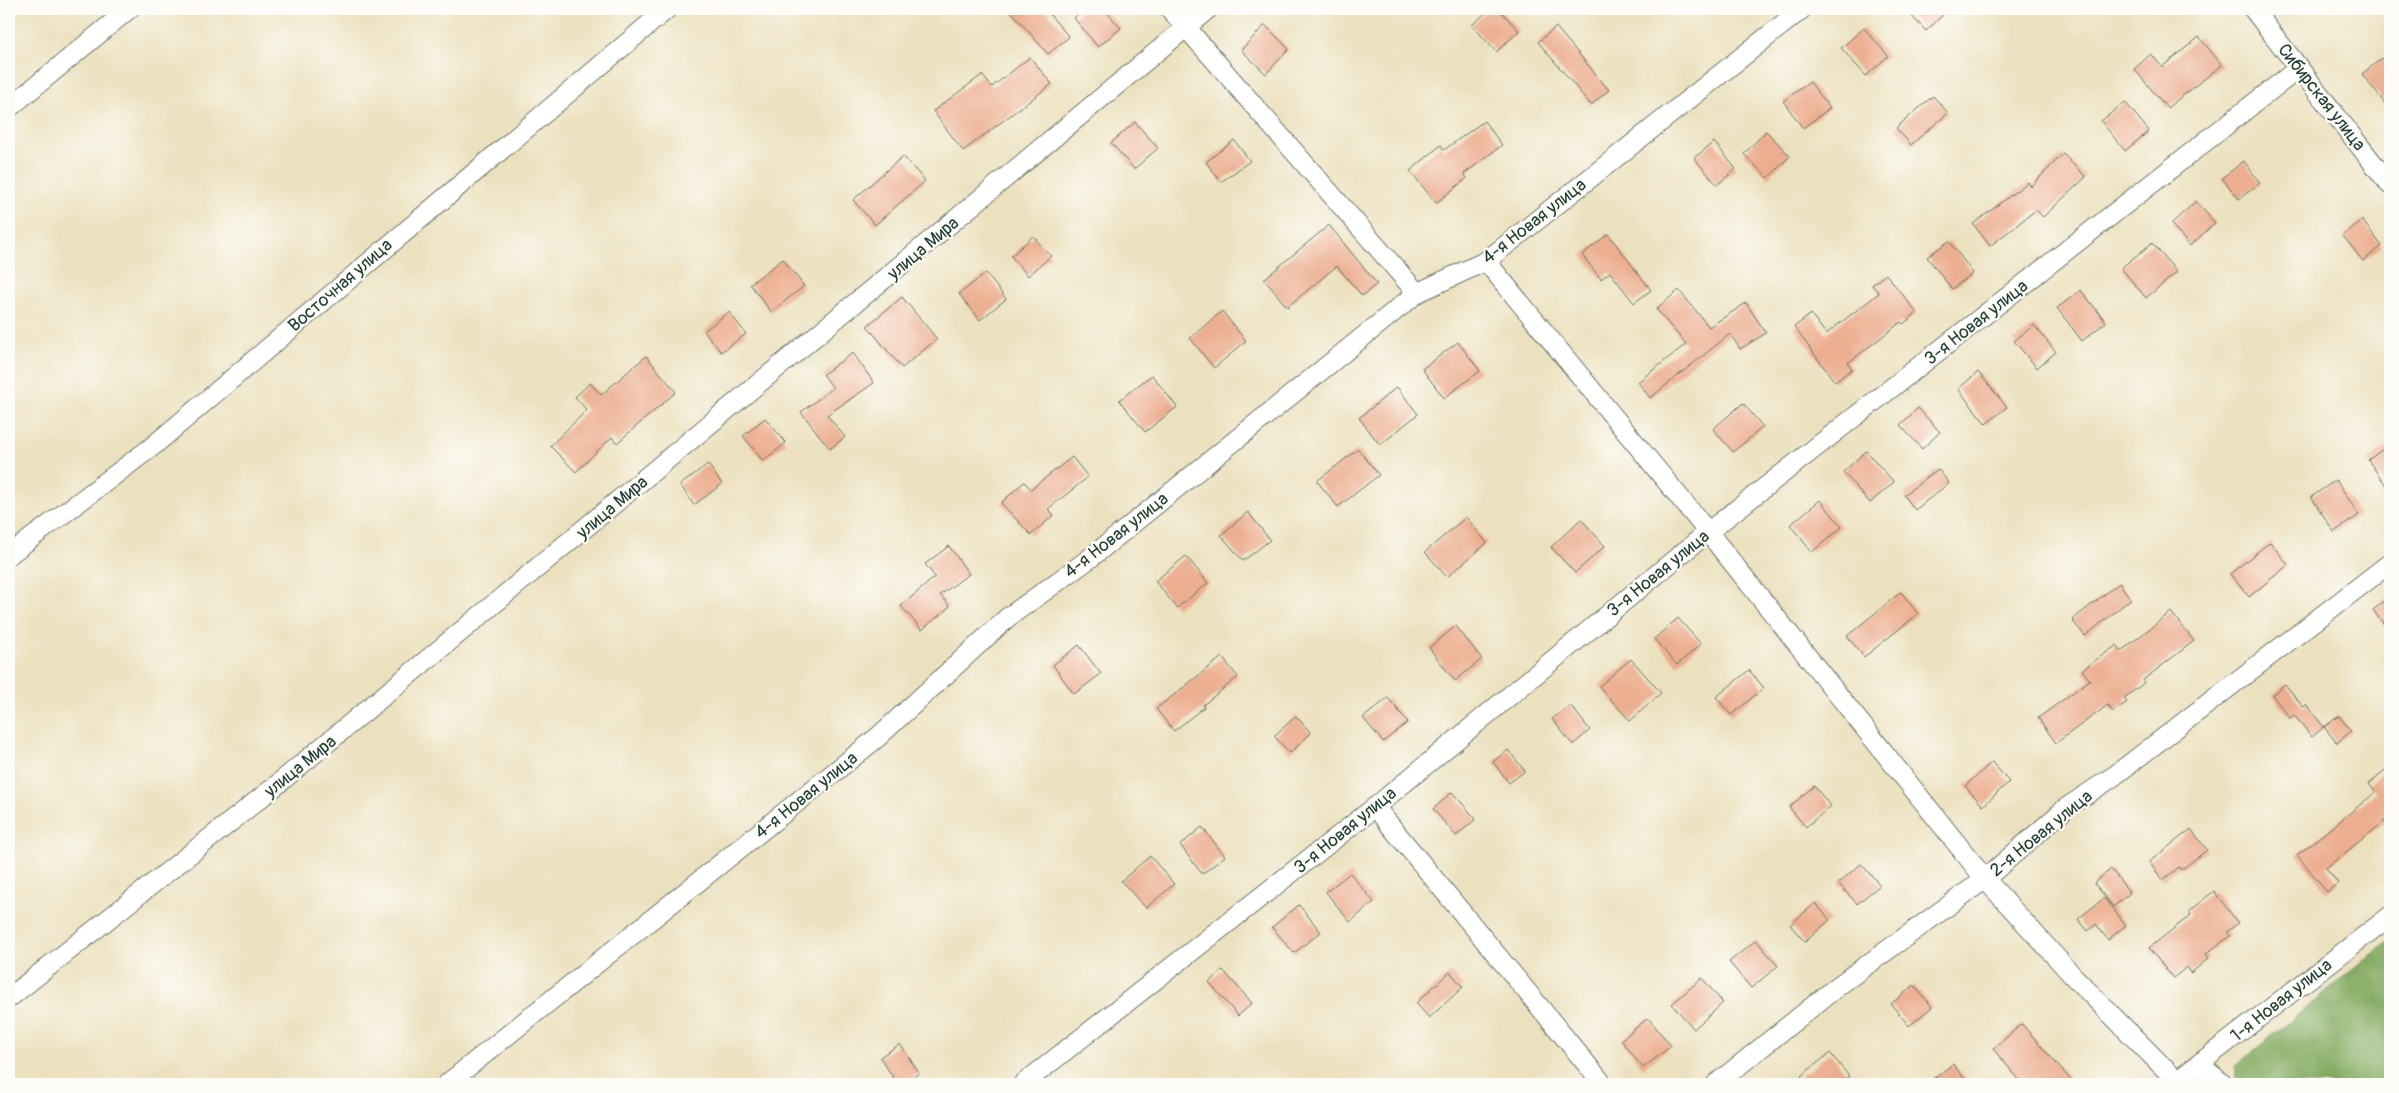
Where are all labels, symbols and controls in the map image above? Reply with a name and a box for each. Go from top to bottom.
street label: Сибирская улица [2273,39,2371,156]
street label: 4-я Новая улица [1478,174,1591,269]
street label: улица Мира [882,212,964,286]
street label: Восточная улица [283,234,397,337]
street label: 3-я Новая улица [1920,275,2033,370]
street label: улица Мира [571,471,653,545]
street label: 4-я Новая улица [1060,488,1173,583]
street label: 3-я Новая улица [1602,525,1714,622]
street label: улица Мира [259,730,341,803]
street label: 4-я Новая улица [750,747,862,844]
street label: 3-я Новая улица [1289,782,1401,879]
street label: 2-я Новая улица [1985,785,2097,882]
street label: 1-я Новая улица [2226,954,2337,1047]

